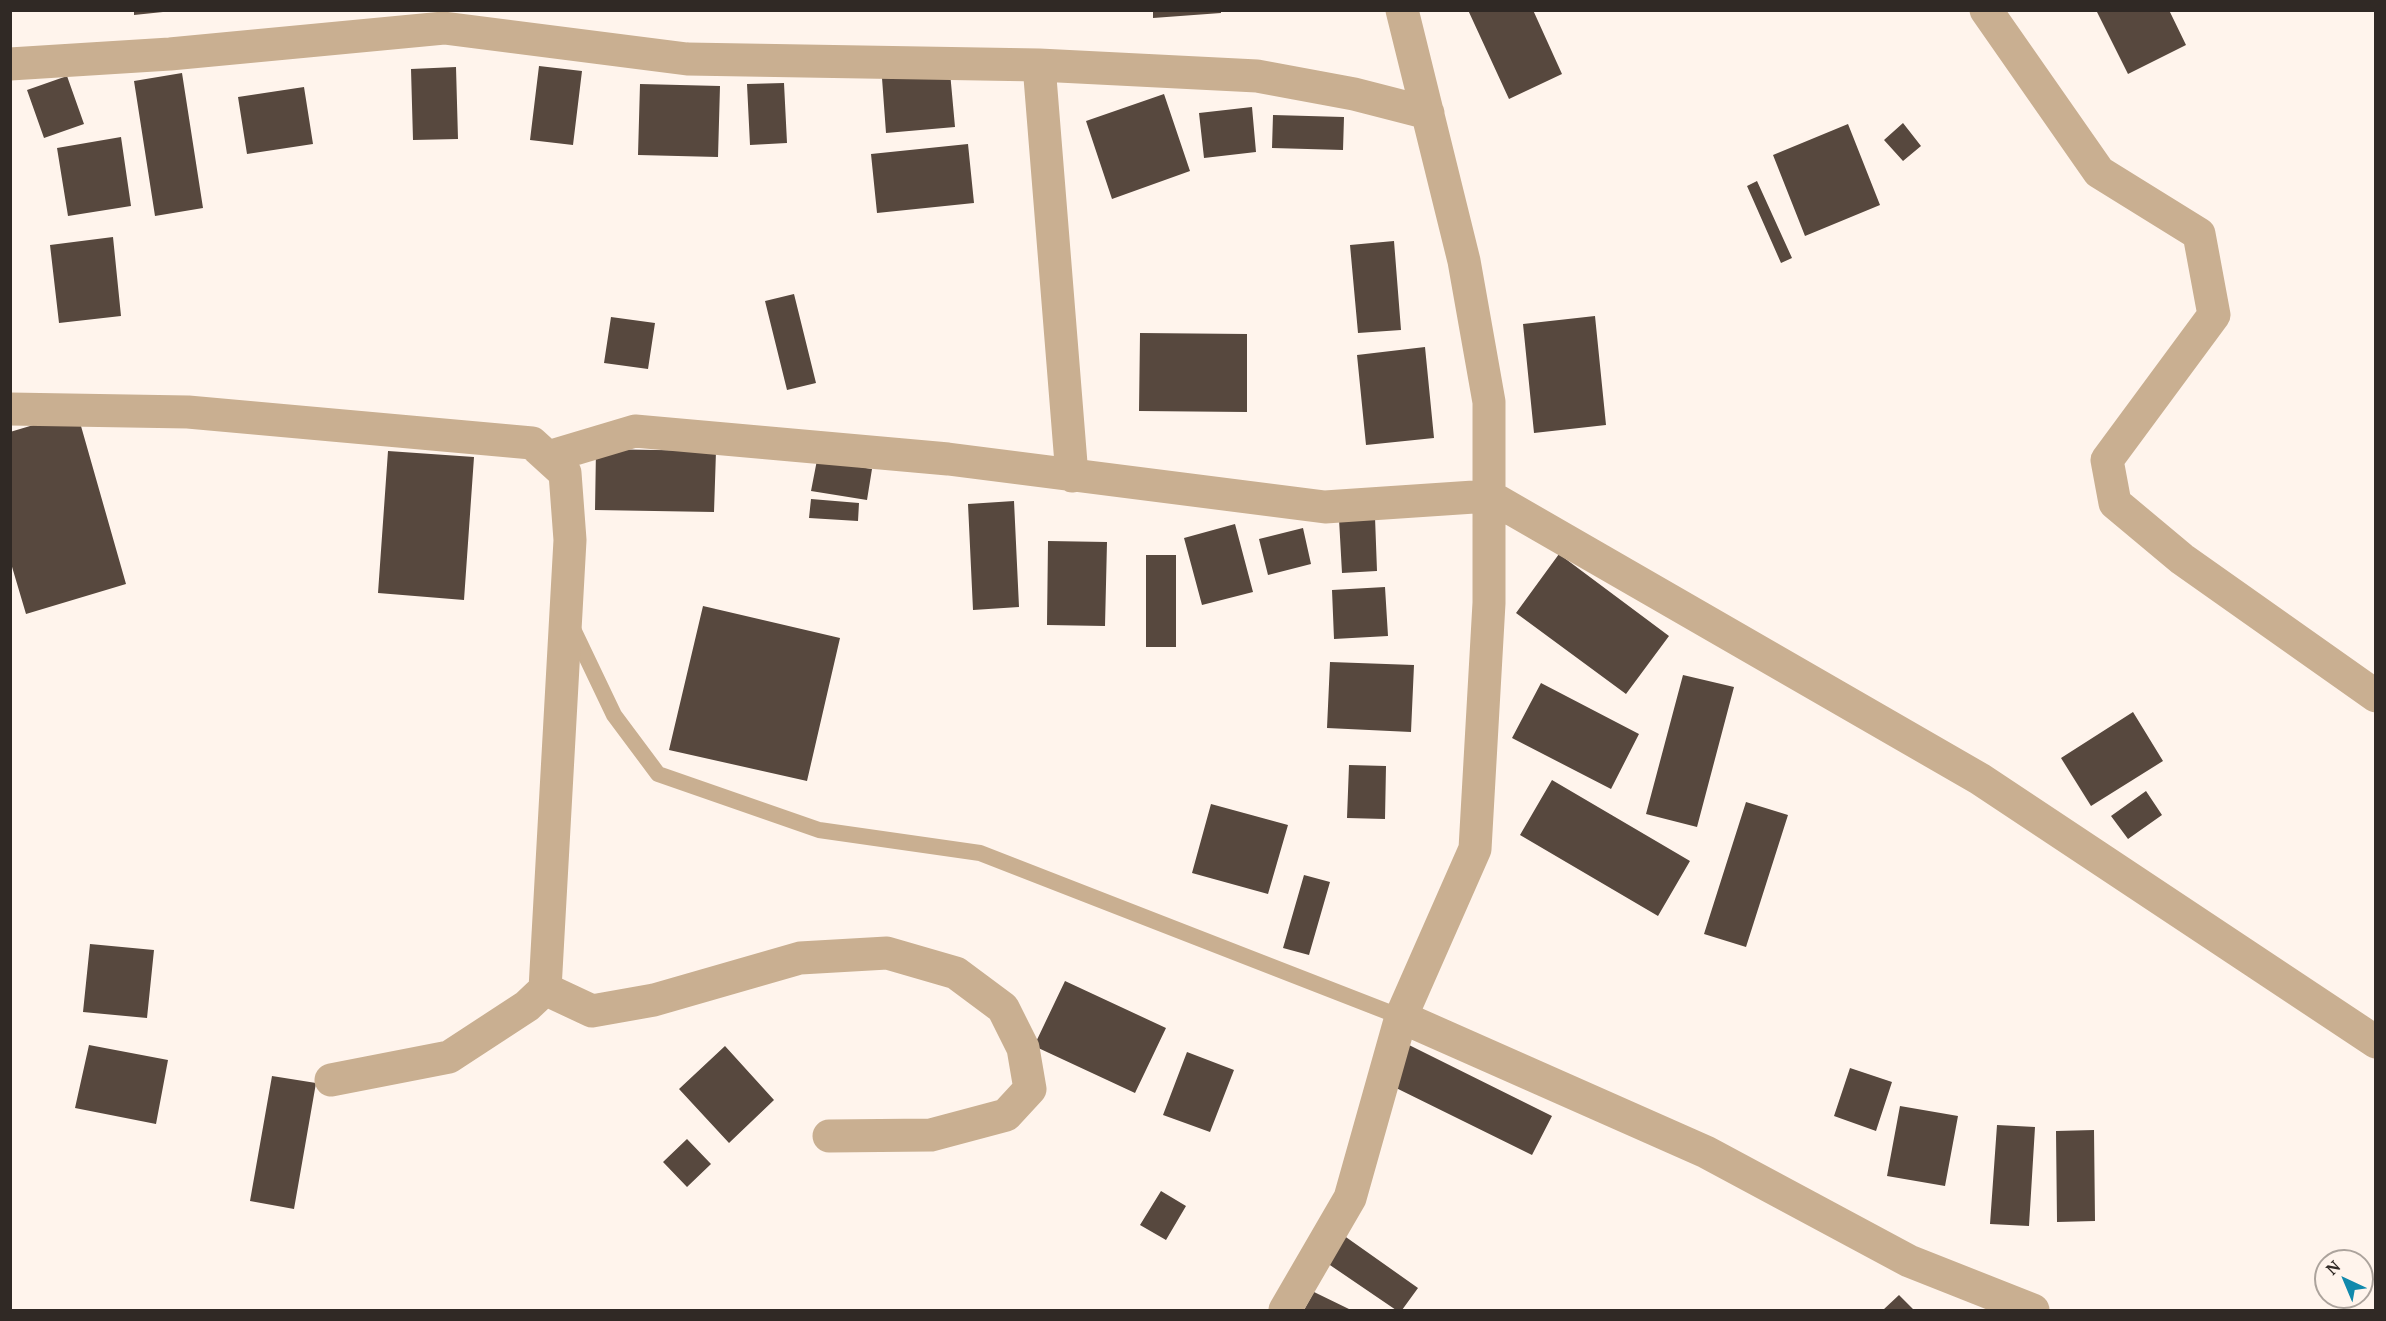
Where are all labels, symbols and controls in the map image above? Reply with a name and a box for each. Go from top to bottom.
north arrow [2314,1249,2374,1309]
text: N [2321,1255,2345,1280]

